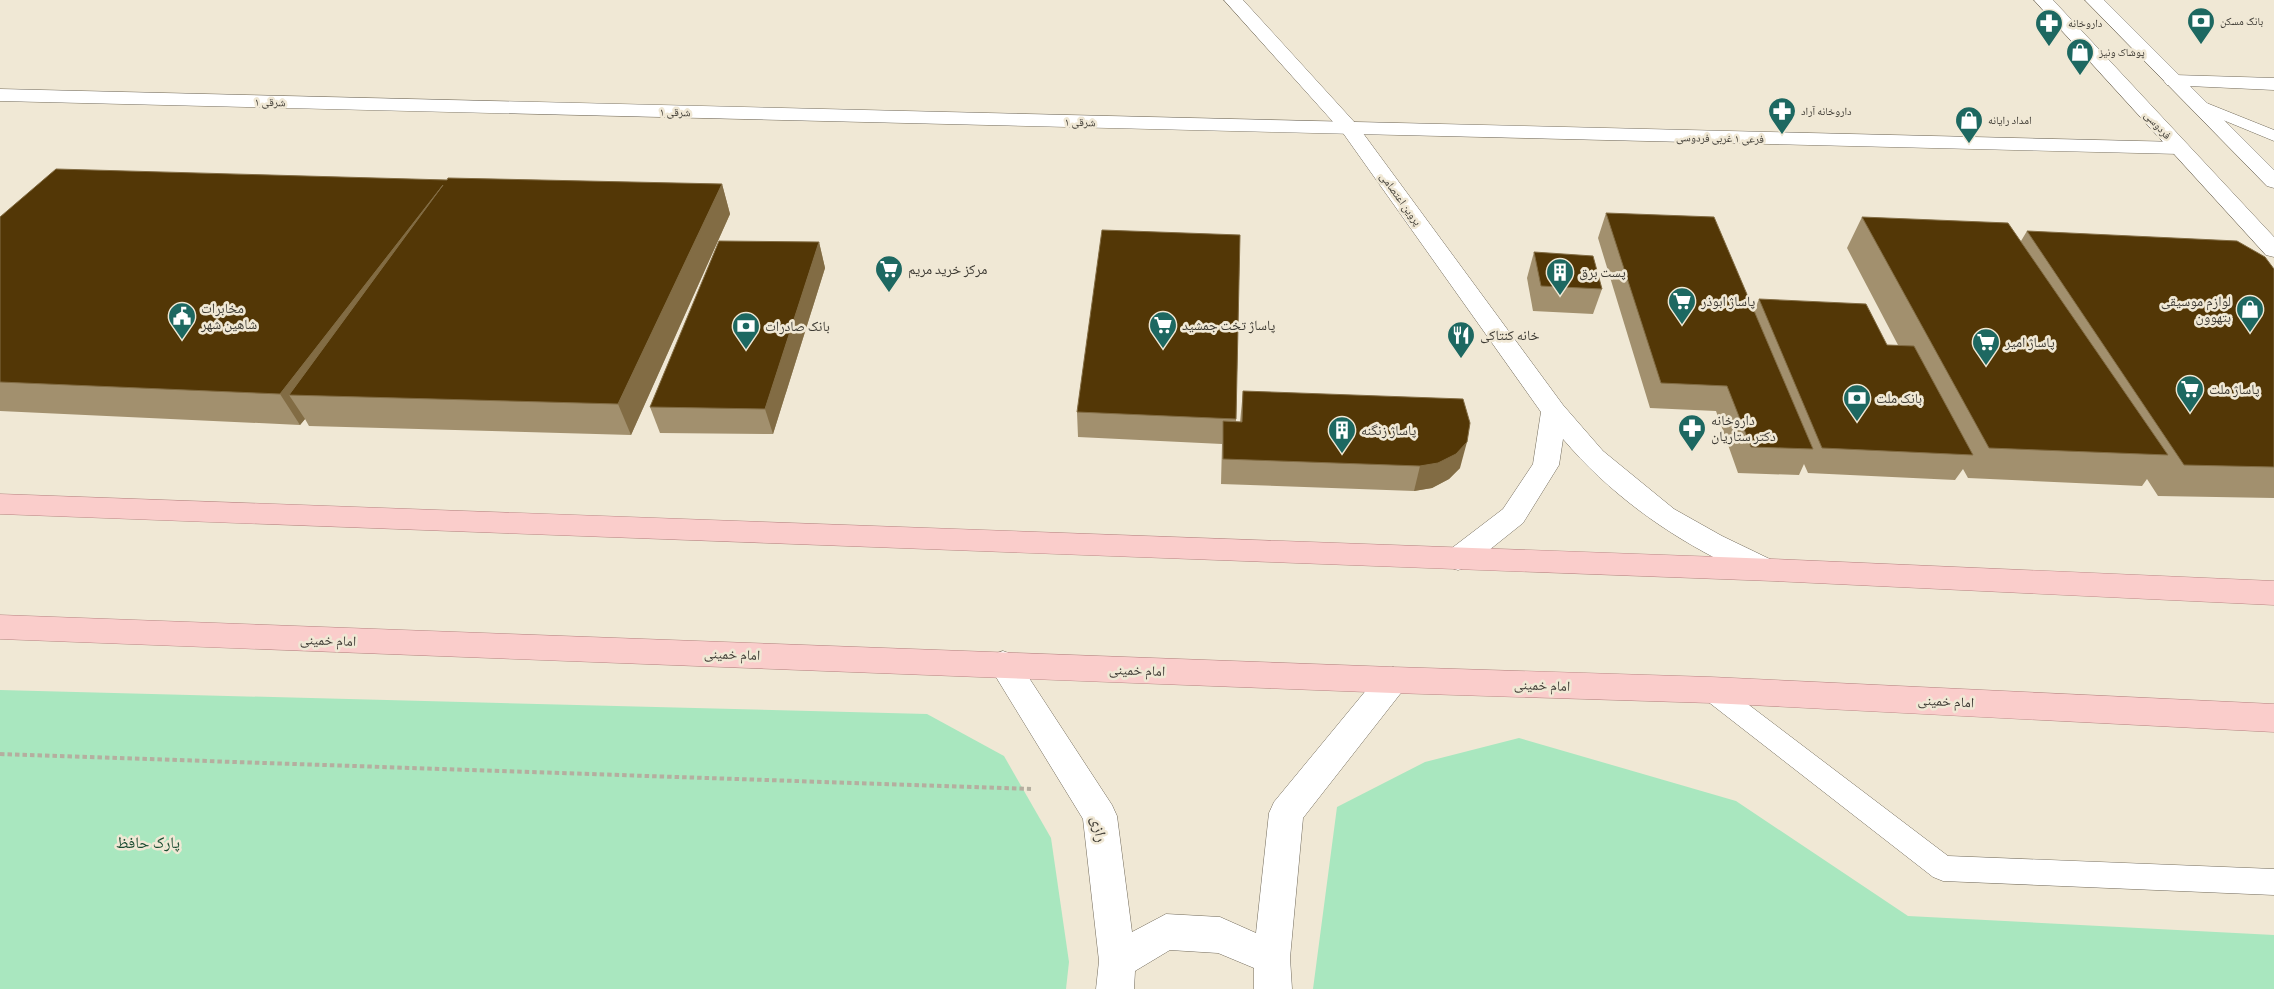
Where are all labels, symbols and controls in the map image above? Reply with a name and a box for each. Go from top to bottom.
bank icon: بانک مسکن [2186,6,2216,45]
pharmacy icon: داروخانه [2034,8,2064,47]
place label: بانک مسکن [2220,13,2263,28]
place label: داروخانه [2068,15,2103,30]
shop icon: پوشاک ونیز [2065,37,2095,76]
place label: پوشاک ونیز [2098,44,2145,59]
street label: ۱ شرقی [254,94,286,109]
pharmacy icon: داروخانه آراد [1767,96,1797,135]
place label: داروخانه آراد [1801,103,1852,118]
street label: ۱ شرقی [659,104,691,119]
shop icon: امداد رایانه [1954,105,1984,144]
street label: فردوسی [2141,107,2176,142]
place label: امداد رایانه [1988,112,2032,127]
street label: ۱ شرقی [1064,114,1096,129]
street label: فرعی ۱ غربی فردوسی [1676,129,1764,146]
street label: پروین اعتصامی [1377,169,1426,228]
supermarket icon: مرکز خرید مریم [874,254,904,293]
building icon: پست برق [1545,257,1575,296]
place label: مرکز خرید مریم [908,259,987,279]
place label: پست برق [1579,262,1626,281]
supermarket icon: پاساژ ابوذر [1667,286,1697,325]
place label: پاساژ ابوذر [1700,291,1755,310]
place label: لوازم موسیقی بتهوون [2161,291,2231,326]
shop icon: لوازم موسیقی بتهوون [2235,294,2265,333]
place label: مخابرات شاهین شهر [200,298,257,333]
public building icon: مخابرات شاهین شهر [167,301,197,340]
supermarket icon: پاساژ تخت جمشید [1148,310,1178,349]
bank icon: بانک صادرات [731,311,761,350]
place label: پاساژ تخت جمشید [1182,315,1276,334]
place label: بانک صادرات [765,316,830,335]
restaurant icon: خانه کنتاکی [1446,320,1476,359]
place label: خانه کنتاکی [1480,325,1539,344]
supermarket icon: پاساژ امیر [1971,327,2001,366]
place label: پاساژ امیر [2004,332,2055,351]
supermarket icon: پاساژ ملت [2175,374,2205,413]
place label: پاساژ ملت [2209,379,2260,398]
bank icon: بانک ملت [1842,383,1872,422]
place label: بانک ملت [1876,388,1922,407]
place label: داروخانه دکتر ستاریان [1711,410,1776,445]
pharmacy icon: داروخانه دکتر ستاریان [1677,413,1707,452]
building icon: پاساژ زنگنه [1327,415,1357,454]
place label: پاساژ زنگنه [1361,420,1417,439]
street label: امام خمینی [299,629,357,651]
street label: امام خمینی [703,643,761,665]
street label: امام خمینی [1108,659,1166,681]
street label: امام خمینی [1513,674,1571,696]
street label: امام خمینی [1917,690,1975,712]
street label: رازی [1087,814,1113,844]
park label: پارک حافظ [116,831,180,853]

